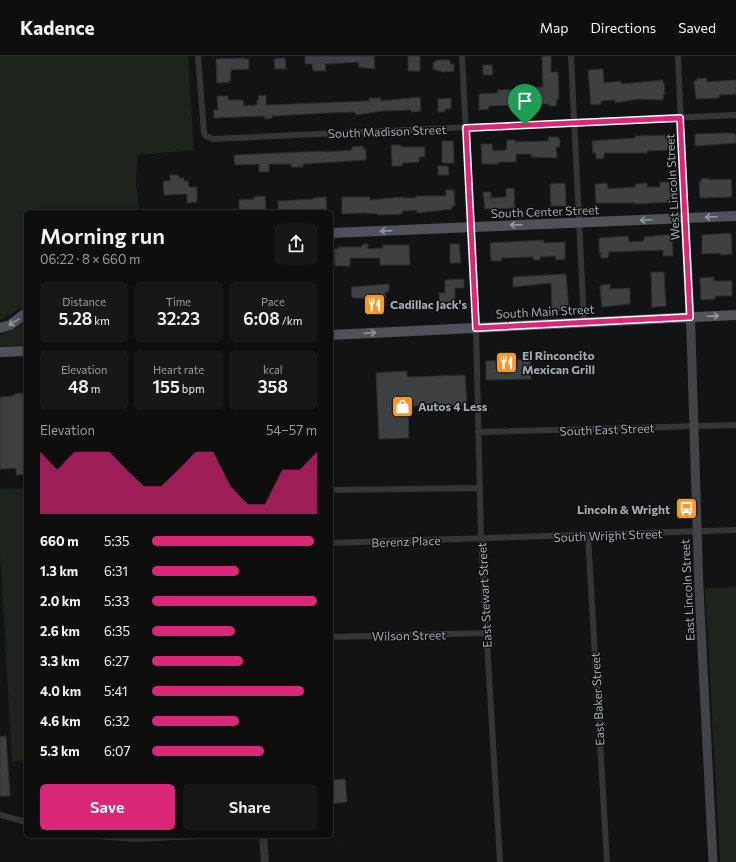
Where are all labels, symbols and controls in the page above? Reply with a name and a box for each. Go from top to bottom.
text: Kadence [20,16,95,39]
text: Map [540,19,569,36]
text: Directions [591,19,656,36]
text: Saved [678,19,716,36]
pin [508,84,542,125]
icon: arrive [514,90,536,112]
street label: South Madison Street [328,122,446,140]
street label: West Lincoln Street [662,133,682,241]
street label: South Center Street [490,202,600,220]
one-way arrow [705,213,718,220]
one-way arrow [640,216,653,223]
text: Morning run [40,222,165,249]
one-way arrow [510,222,523,229]
button: share [275,223,317,265]
one-way arrow [380,227,393,234]
text: 06:22 · 8 × 660 m [40,251,140,267]
restaurant icon: Cadillac Jack's [361,291,387,317]
text: Distance [62,295,106,308]
text: Time [166,295,191,308]
text: Pace [261,295,285,308]
place label: Cadillac Jack's [390,297,467,312]
street label: South Main Street [495,301,595,321]
text: 5.28 [58,308,92,329]
text: 32:23 [157,308,200,329]
text: 6:08 [243,308,280,329]
one-way arrow [706,313,719,320]
text: km [92,314,110,327]
text: /km [280,314,302,327]
one-way arrow [8,318,20,326]
one-way arrow [363,329,376,336]
place label: El Rinconcito Mexican Grill [522,348,595,376]
restaurant icon: El Rinconcito Mexican Grill [494,349,520,375]
text: Elevation [61,363,107,376]
text: Heart rate [153,363,204,376]
text: kcal [263,363,283,376]
text: 48 [68,376,89,397]
text: 155 [152,376,180,397]
text: 358 [258,376,288,397]
text: m [89,382,100,395]
text: bpm [180,382,204,395]
shop icon: Autos 4 Less [389,393,415,419]
place label: Autos 4 Less [418,399,488,413]
street label: South East Street [559,420,655,438]
text: Elevation [40,422,95,438]
text: 54–57 m [266,422,317,438]
bus stop icon: Lincoln & Wright [673,496,699,522]
place label: Lincoln & Wright [577,502,670,516]
street label: South Wright Street [553,526,663,544]
text: 660 m [40,533,79,549]
text: 5:35 [104,533,129,549]
street label: Berenz Place [371,533,441,549]
street label: East Lincoln Street [677,539,697,641]
street label: East Stewart Street [474,542,494,648]
text: 1.3 km [40,563,78,579]
text: 6:31 [104,563,128,579]
text: 2.0 km [40,593,81,609]
text: 5:33 [104,593,129,609]
text: 2.6 km [40,623,80,639]
text: 6:35 [104,623,130,639]
street label: Wilson Street [372,627,446,643]
street label: East Baker Street [588,652,606,746]
text: 3.3 km [40,653,80,669]
text: 6:27 [104,653,129,669]
text: 4.0 km [40,683,81,699]
text: 5:41 [104,683,128,699]
text: 4.6 km [40,713,81,729]
text: 6:32 [104,713,130,729]
text: 5.3 km [40,743,80,759]
text: 6:07 [104,743,130,759]
button: Save [40,784,175,830]
button: Share [183,784,317,830]

